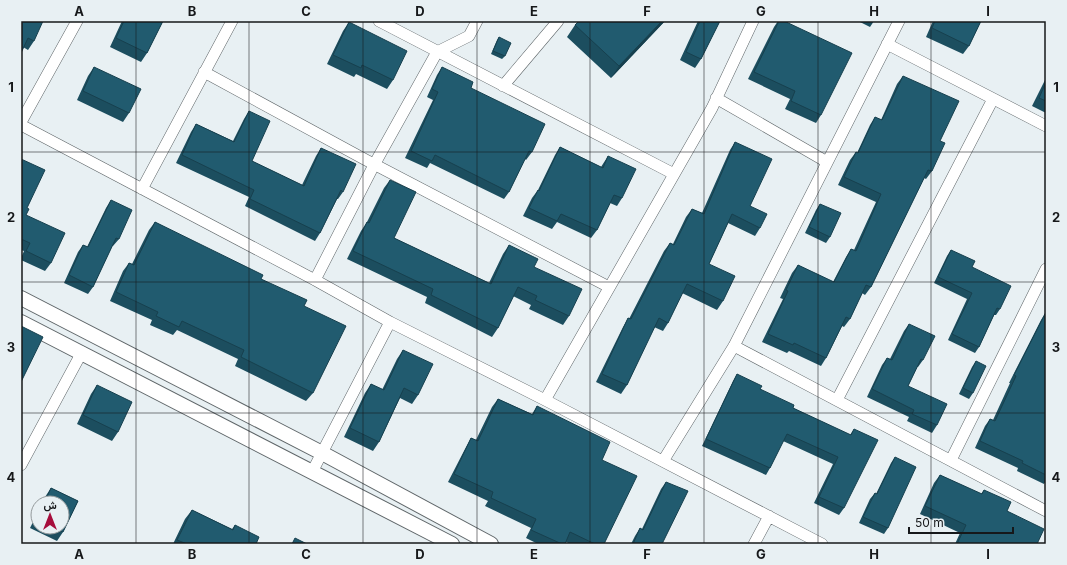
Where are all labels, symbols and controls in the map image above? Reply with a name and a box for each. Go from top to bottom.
text: A [74,3,84,19]
text: B [188,3,197,19]
text: C [301,3,311,19]
text: D [415,3,425,19]
text: E [530,3,538,19]
text: F [643,3,651,19]
text: G [756,3,766,19]
text: H [869,3,879,19]
text: I [986,3,990,19]
text: 1 [8,79,14,95]
text: 1 [1053,79,1059,95]
text: 2 [7,209,15,225]
text: 2 [1052,209,1060,225]
text: 3 [7,339,15,355]
text: 3 [1052,339,1060,355]
text: 4 [7,469,16,485]
text: 4 [1052,469,1061,485]
north arrow [30,495,70,535]
text: ش [43,498,57,512]
scale bar [909,509,1013,535]
text: 50 m [915,515,944,530]
text: A [74,546,84,562]
text: B [188,546,197,562]
text: C [301,546,311,562]
text: D [415,546,425,562]
text: E [530,546,538,562]
text: F [643,546,651,562]
text: G [756,546,766,562]
text: H [869,546,879,562]
text: I [986,546,990,562]

